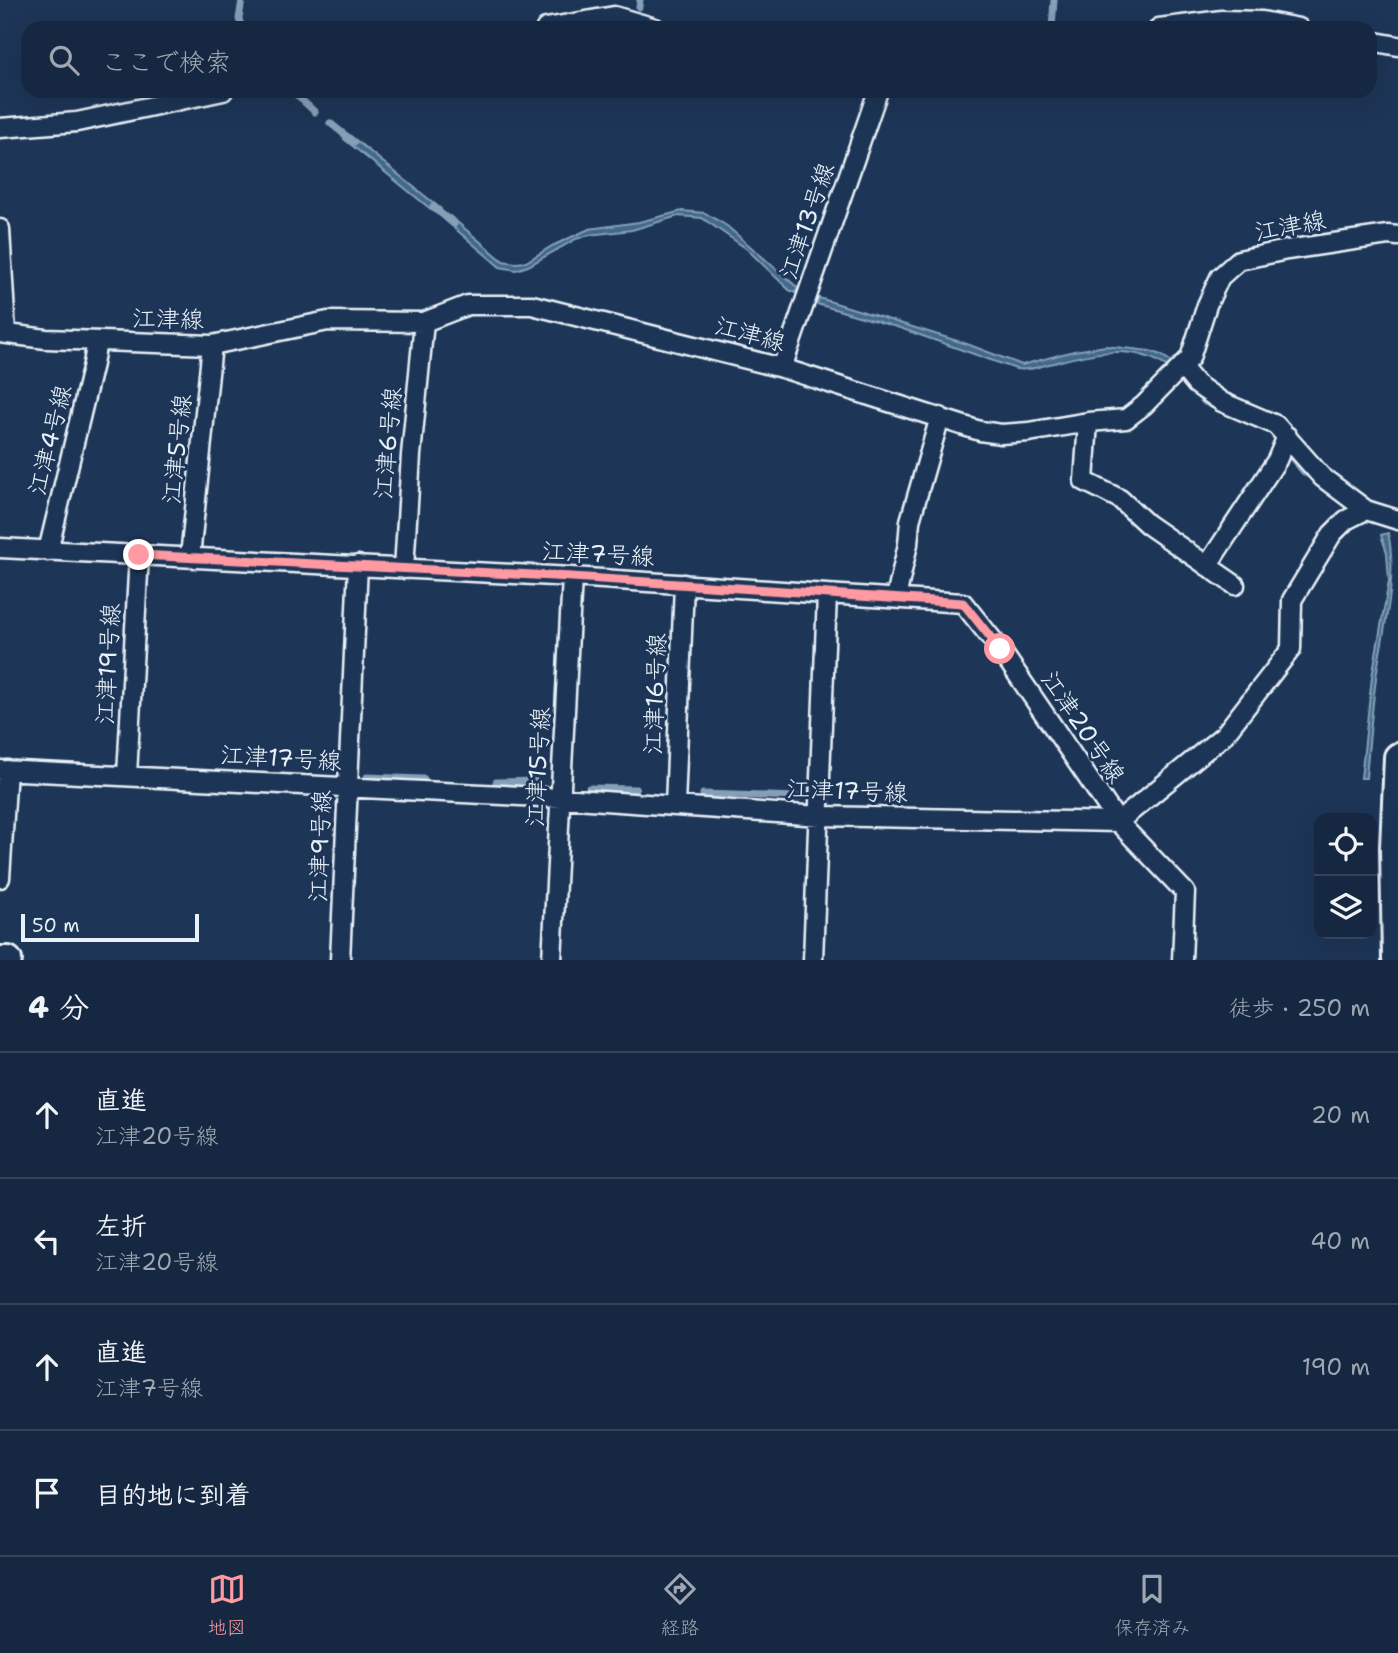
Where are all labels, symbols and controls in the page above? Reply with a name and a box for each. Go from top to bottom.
search box [21,21,1377,98]
icon: search [45,41,83,79]
text: ここで検索 [101,44,231,79]
street label: 江津13号線 [772,158,842,284]
street label: 江津線 [1252,204,1328,248]
street label: 江津線 [132,302,204,336]
street label: 江津線 [711,309,789,359]
street label: 江津4号線 [21,381,79,499]
street label: 江津6号線 [367,385,409,501]
street label: 江津5号線 [155,392,199,506]
street label: 江津7号線 [541,535,655,573]
route end [123,539,154,570]
street label: 江津19号線 [89,602,127,726]
street label: 江津16号線 [637,632,673,756]
route start [984,633,1015,664]
street label: 江津20号線 [1034,665,1132,789]
street label: 江津15号線 [519,706,557,828]
street label: 江津17号線 [219,739,343,777]
street label: 江津17号線 [786,773,908,809]
street label: 江津9号線 [302,789,338,903]
map controls [1314,813,1377,939]
button: locate [1314,813,1377,876]
button: layers [1314,876,1377,939]
scale bar [21,911,200,943]
text: 50 m [32,913,80,938]
text: 4 分 [28,987,89,1028]
text: 徒歩 · 250 m [1229,993,1370,1023]
text: 直進 [95,1082,147,1117]
icon: ahead [28,1096,66,1134]
text: 20 m [1311,1100,1370,1130]
text: 江津20号線 [95,1121,218,1151]
text: 左折 [95,1208,147,1243]
icon: left [28,1222,66,1260]
text: 40 m [1310,1226,1370,1256]
text: 江津20号線 [95,1247,218,1277]
text: 直進 [95,1334,147,1369]
icon: ahead [28,1348,66,1386]
text: 190 m [1302,1352,1370,1382]
text: 江津7号線 [95,1373,203,1403]
icon: arrive [28,1474,66,1512]
text: 目的地に到着 [95,1477,251,1512]
tab: 地図 [208,1570,246,1640]
tab: 経路 [661,1570,699,1640]
tab: 保存済み [1114,1570,1190,1640]

